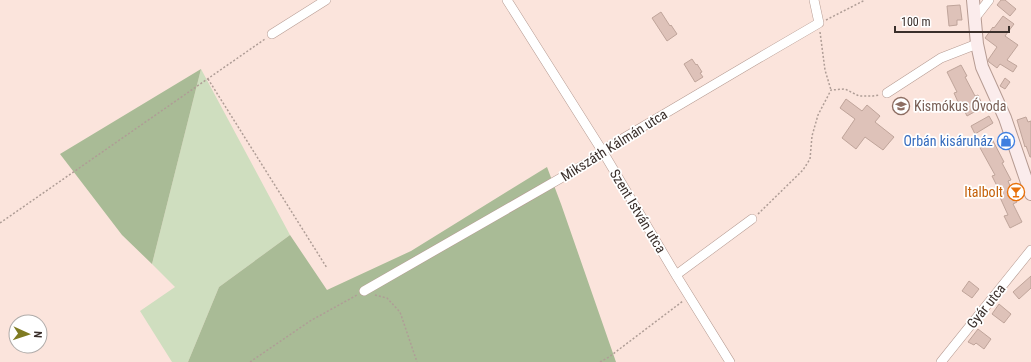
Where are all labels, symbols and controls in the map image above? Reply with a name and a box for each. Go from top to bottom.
scale bar [895,8,1009,34]
text: 100 m [901,15,931,29]
school or university icon: Kismókus Óvoda [891,96,911,116]
place label: Kismókus Óvoda [914,97,1006,114]
street label: Mikszáth Kálmán utca [558,106,670,184]
shop icon: Orbán kisáruház [996,131,1016,151]
place label: Orbán kisáruház [903,133,993,149]
street label: Szent István utca [607,166,669,256]
bar icon: Italbolt [1006,182,1026,202]
place label: Italbolt [964,184,1003,200]
street label: Gyár utca [963,281,1009,331]
north arrow [8,314,48,354]
text: N [31,331,44,338]

